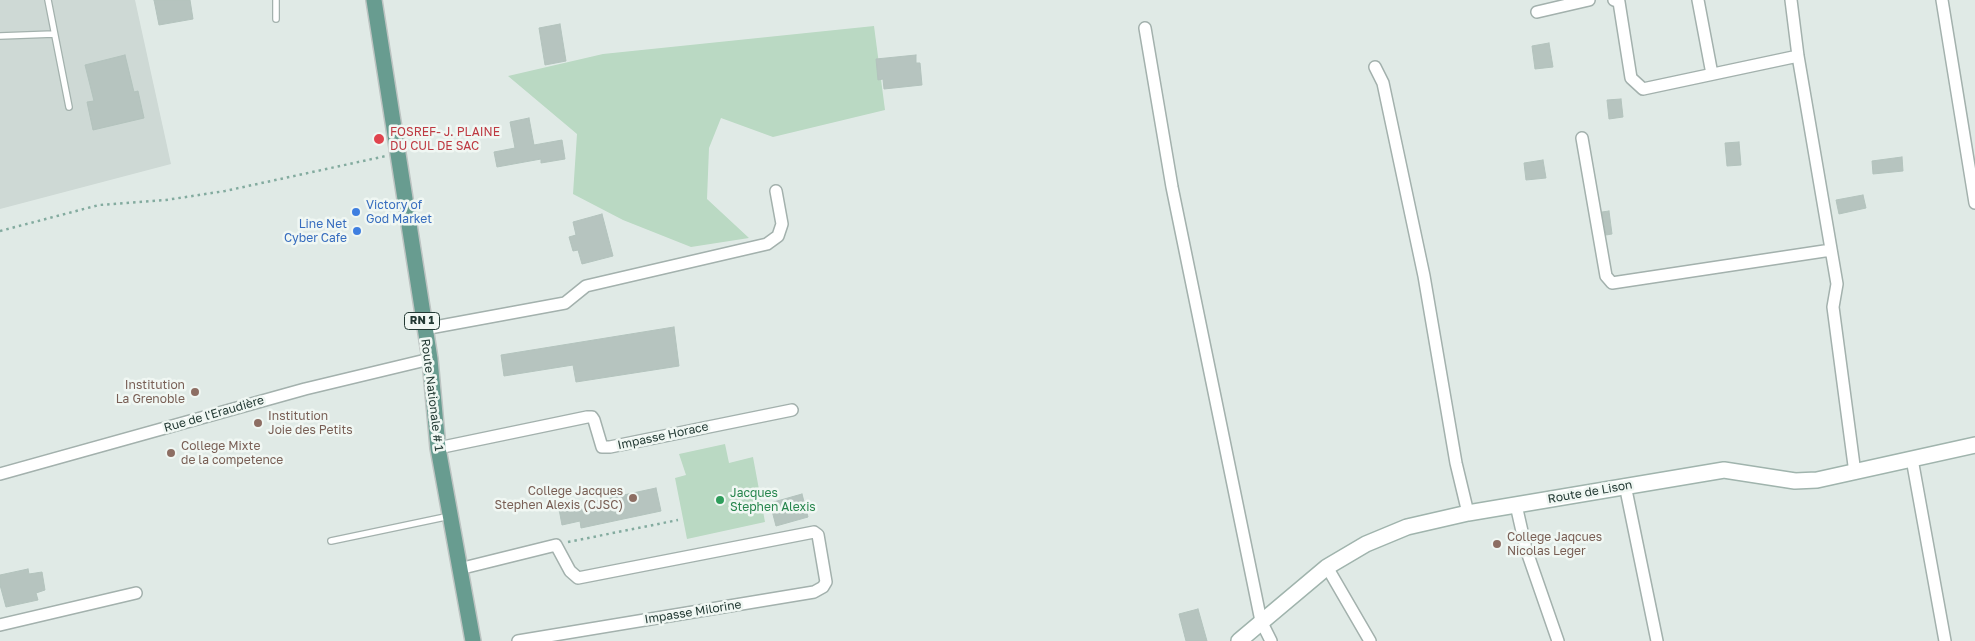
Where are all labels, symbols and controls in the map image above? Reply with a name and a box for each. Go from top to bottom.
place label: FOSREF- J. PLAINE DU CUL DE SAC [390,125,500,153]
marker: FOSREF- J. PLAINE DU CUL DE SAC [372,132,386,146]
place label: Victory of God Market [366,198,432,226]
marker: Victory of God Market [350,206,362,218]
place label: Line Net Cyber Cafe [284,217,347,245]
marker: Line Net Cyber Cafe [351,225,363,237]
road number: RN 1 [404,312,440,330]
street label: Route Nationale # 1 [418,338,446,452]
place label: Institution La Grenoble [116,378,185,406]
marker: Institution La Grenoble [189,386,201,398]
street label: Rue de l'Eraudière [162,393,266,435]
place label: Institution Joie des Petits [268,409,353,437]
marker: Institution Joie des Petits [252,417,264,429]
street label: Impasse Horace [616,419,710,453]
place label: College Mixte de la competence [181,439,283,467]
marker: College Mixte de la competence [165,447,177,459]
street label: Route de Lison [1547,477,1633,507]
place label: College Jacques Stephen Alexis (CJSC) [495,484,623,512]
place label: Jacques Stephen Alexis [730,486,816,514]
marker: College Jacques Stephen Alexis (CJSC) [627,492,639,504]
marker: Jacques Stephen Alexis [714,494,726,506]
place label: College Jaqcues Nicolas Leger [1507,530,1602,558]
marker: College Jaqcues Nicolas Leger [1491,538,1503,550]
street label: Impasse Milorine [644,597,742,627]

